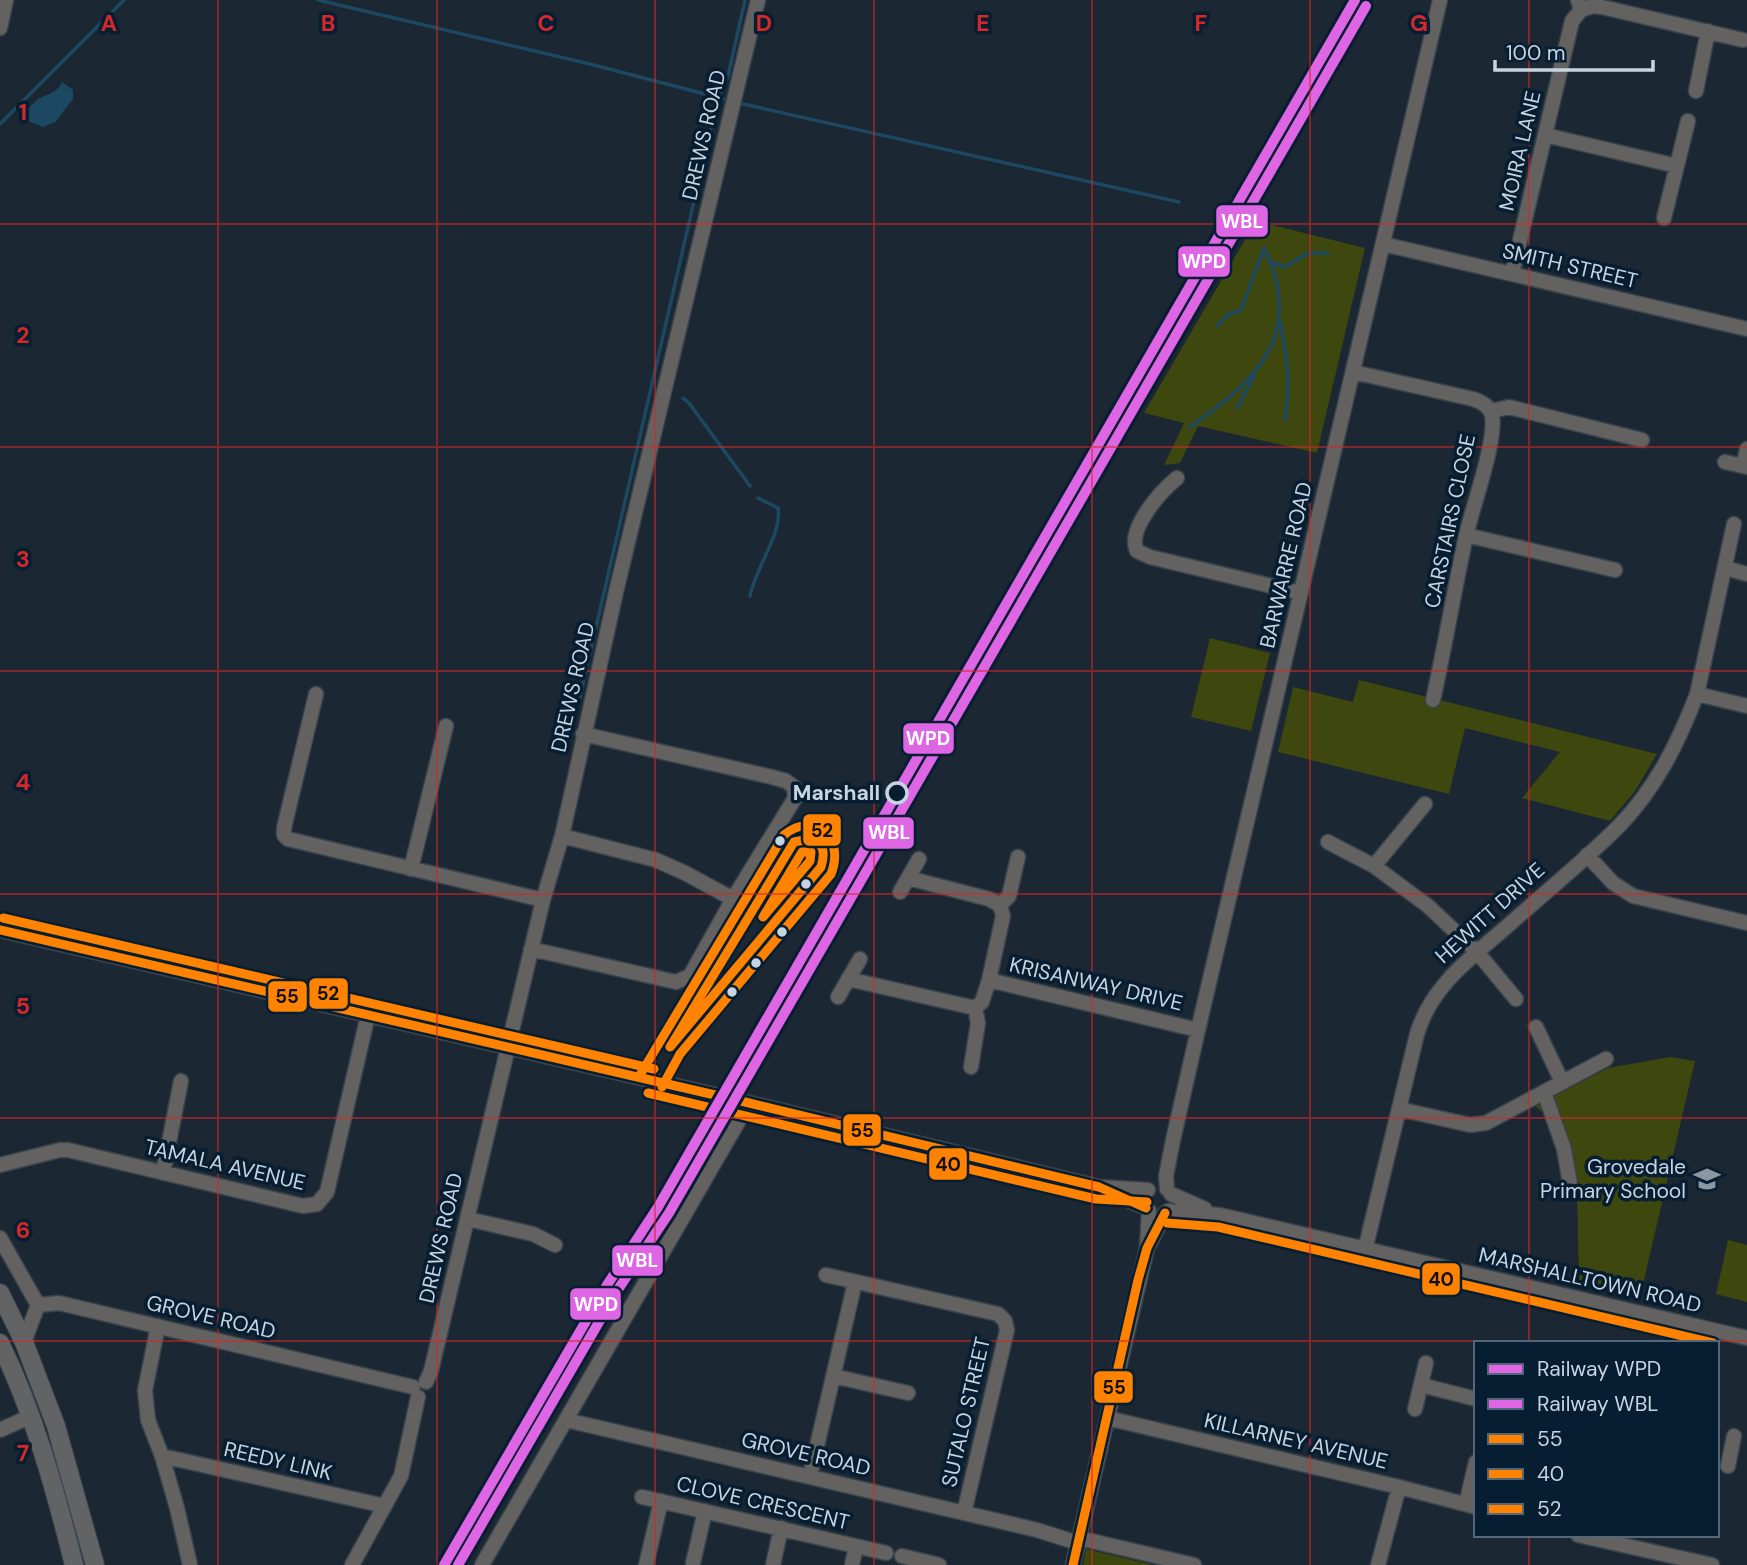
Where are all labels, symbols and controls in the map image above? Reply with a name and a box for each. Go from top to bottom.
text: A [101,8,117,38]
text: B [321,8,335,38]
text: C [538,8,554,38]
text: D [756,8,772,38]
text: E [976,8,990,38]
text: F [1195,8,1208,38]
text: G [1410,8,1428,38]
scale bar [1495,28,1652,72]
text: 100 m [1506,39,1566,67]
street label: DREWS ROAD [675,67,733,203]
street label: MOIRA LANE [1493,88,1547,214]
text: 1 [19,97,27,127]
line badge: WBL [1215,204,1269,238]
text: WBL [1221,209,1263,234]
street label: SMITH STREET [1500,237,1641,295]
line badge: WPD [1177,245,1231,278]
text: WPD [1182,249,1226,274]
text: 2 [16,320,30,350]
street label: CARSTAIRS CLOSE [1418,431,1482,611]
street label: BARWARRE ROAD [1253,479,1319,651]
text: 3 [16,544,30,574]
street label: DREWS ROAD [544,619,602,755]
line badge: WPD [902,722,955,755]
text: WPD [906,726,950,751]
text: 4 [16,767,31,797]
place label: Marshall [793,779,880,807]
marker: Marshall [886,782,908,804]
line badge: 52 [802,813,842,847]
line badge: WBL [862,816,915,850]
text: 52 [811,818,833,843]
text: WBL [868,820,910,845]
unlabelled marker [773,834,787,848]
street label: HEWITT DRIVE [1429,856,1551,970]
unlabelled marker [799,877,813,891]
unlabelled marker [775,925,789,939]
street label: KRISANWAY DRIVE [1007,950,1185,1018]
unlabelled marker [749,956,763,970]
line badge: 52 [308,977,349,1010]
line badge: 55 [267,980,308,1013]
text: 52 [317,981,339,1006]
text: 55 [275,984,299,1009]
unlabelled marker [725,985,739,999]
text: 5 [16,991,30,1021]
line badge: 55 [842,1113,882,1147]
text: 55 [850,1118,874,1143]
street label: TAMALA AVENUE [142,1133,308,1197]
line badge: 40 [928,1147,968,1181]
text: 40 [935,1152,961,1177]
place label: Grovedale Primary School [1540,1153,1686,1205]
school or university icon: Grovedale Primary School [1692,1164,1722,1194]
street label: DREWS ROAD [412,1170,470,1306]
text: 6 [16,1215,30,1245]
street label: MARSHALLTOWN ROAD [1476,1241,1704,1319]
line badge: WBL [611,1244,664,1277]
text: WBL [616,1248,658,1273]
line badge: 40 [1421,1262,1461,1296]
text: 40 [1428,1267,1454,1292]
line badge: WPD [569,1287,622,1321]
street label: GROVE ROAD [144,1289,278,1345]
text: WPD [574,1292,618,1317]
street label: SUTALO STREET [935,1334,997,1490]
legend [1474,1341,1719,1537]
text: Railway WPD [1537,1355,1661,1383]
line badge: 55 [1093,1370,1134,1404]
text: 55 [1102,1375,1126,1400]
text: Railway WBL [1537,1390,1658,1418]
street label: KILLARNEY AVENUE [1201,1406,1391,1476]
text: 55 [1537,1425,1563,1453]
street label: GROVE ROAD [739,1426,873,1482]
street label: REEDY LINK [221,1435,335,1487]
text: 7 [17,1438,29,1468]
text: 40 [1537,1460,1564,1488]
street label: CLOVE CRESCENT [674,1469,852,1537]
text: 52 [1537,1495,1562,1523]

